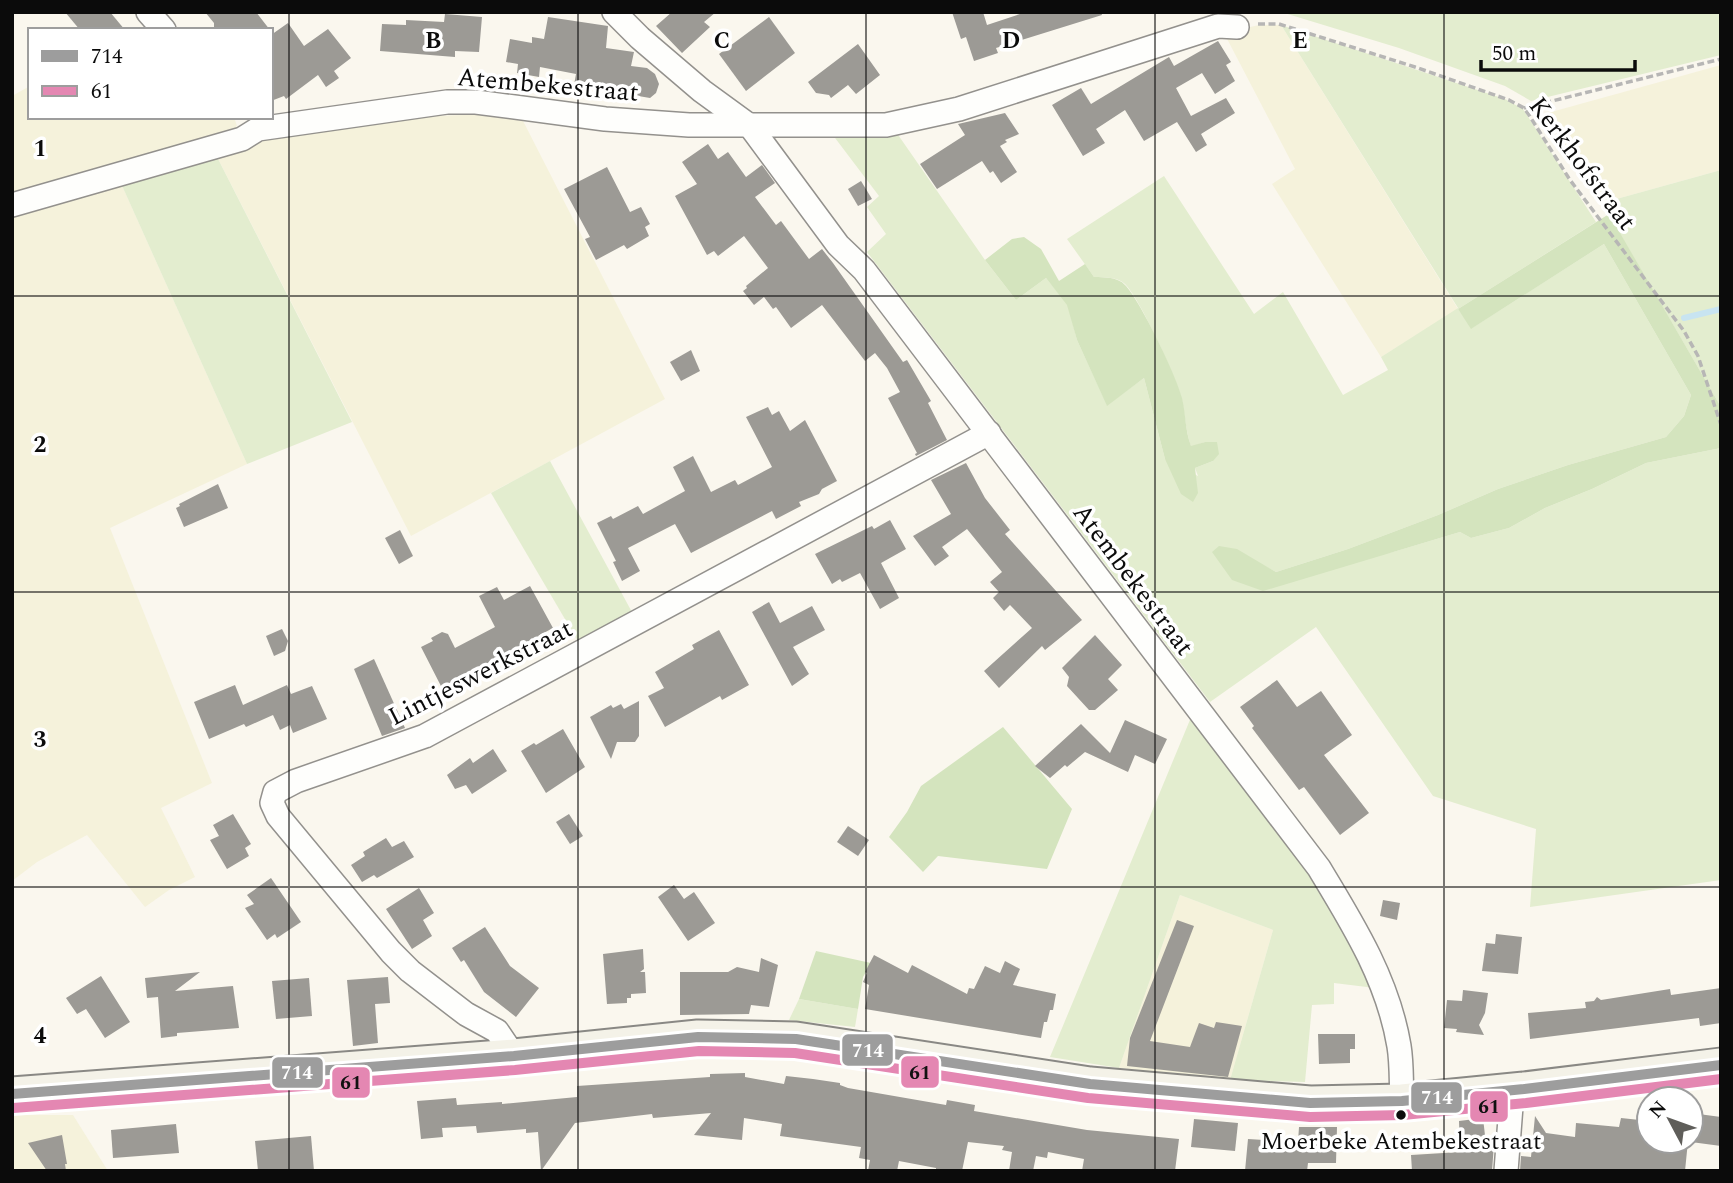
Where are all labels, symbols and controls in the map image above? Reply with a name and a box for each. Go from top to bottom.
text: B [425,24,441,59]
text: C [714,24,730,59]
text: D [1002,24,1020,59]
text: E [1292,24,1308,59]
legend [28,28,273,119]
scale bar [1481,28,1635,72]
text: 50 m [1492,38,1536,70]
text: 714 [91,41,123,73]
street label: Atembekestraat [455,57,640,113]
text: 61 [91,76,112,108]
street label: Kerkhofstraat [1518,88,1646,239]
text: 1 [34,132,46,167]
text: 2 [34,428,47,463]
street label: Atembekestraat [1062,495,1204,664]
street label: Lintjeswerkstraat [381,609,580,737]
text: 3 [34,723,47,758]
text: 4 [34,1019,47,1054]
line badge: 714 [841,1033,894,1067]
text: 714 [852,1037,884,1066]
line badge: 61 [900,1055,940,1089]
line badge: 714 [271,1056,324,1089]
text: 714 [281,1059,313,1088]
text: 61 [909,1059,931,1088]
line badge: 61 [331,1066,371,1099]
text: 61 [340,1069,362,1098]
line badge: 714 [1410,1081,1463,1114]
text: 714 [1421,1084,1453,1113]
north arrow [1635,1085,1705,1155]
line badge: 61 [1469,1090,1509,1123]
text: 61 [1478,1093,1500,1122]
text: N [1642,1094,1674,1125]
marker: Moerbeke Atembekestraat [1394,1108,1408,1122]
place label: Moerbeke Atembekestraat [1260,1124,1542,1160]

